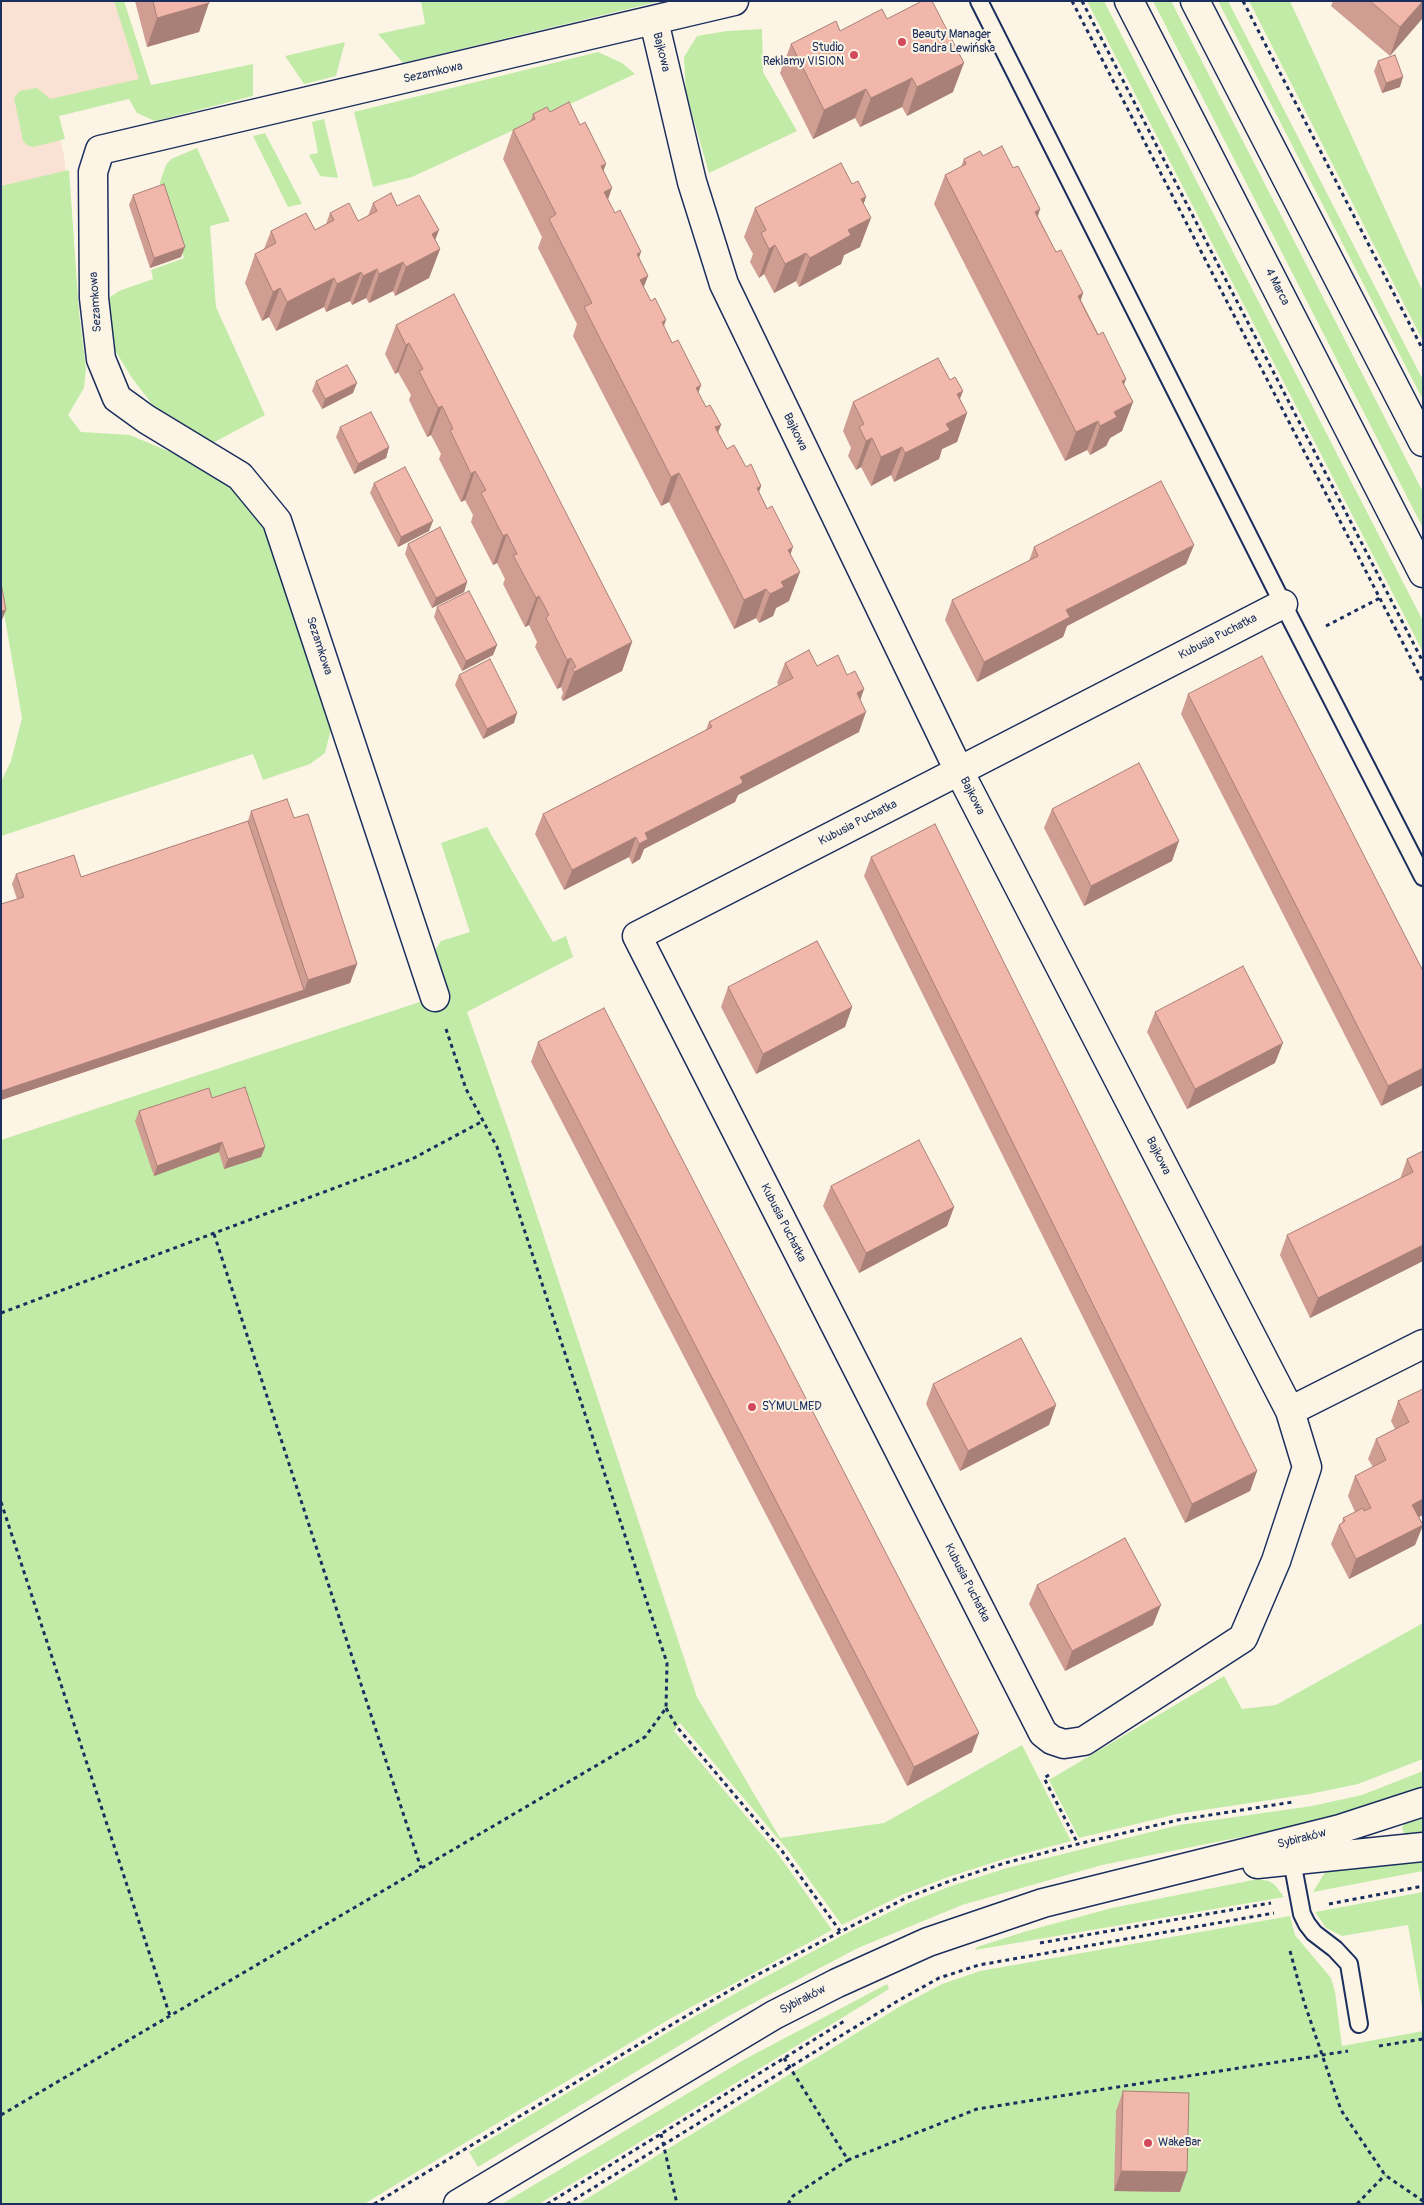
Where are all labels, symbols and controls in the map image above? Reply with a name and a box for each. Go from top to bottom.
place label: Beauty Manager Sandra Lewińska [912,28,995,56]
street label: Bajkowa [649,31,673,73]
marker: Beauty Manager Sandra Lewińska [896,36,908,48]
place label: Studio Reklamy VISION [763,41,844,69]
marker: Studio Reklamy VISION [848,49,860,61]
street label: Sezamkowa [402,59,464,87]
street label: 4 Marca [1262,266,1292,308]
street label: Sezamkowa [87,271,105,333]
street label: Bajkowa [780,411,810,453]
street label: Kubusia Puchatka [1176,611,1260,663]
street label: Sezamkowa [303,615,335,677]
street label: Bajkowa [956,775,988,817]
street label: Kubusia Puchatka [816,797,900,849]
street label: Bajkowa [1142,1135,1174,1177]
street label: Kubusia Puchatka [757,1181,809,1265]
place label: SYMULMED [762,1400,822,1414]
marker: SYMULMED [746,1401,758,1413]
street label: Kubusia Puchatka [941,1541,993,1625]
street label: Sybiraków [1276,1826,1328,1852]
street label: Sybiraków [778,1982,828,2018]
place label: WakeBar [1158,2136,1201,2150]
marker: WakeBar [1142,2137,1154,2149]

